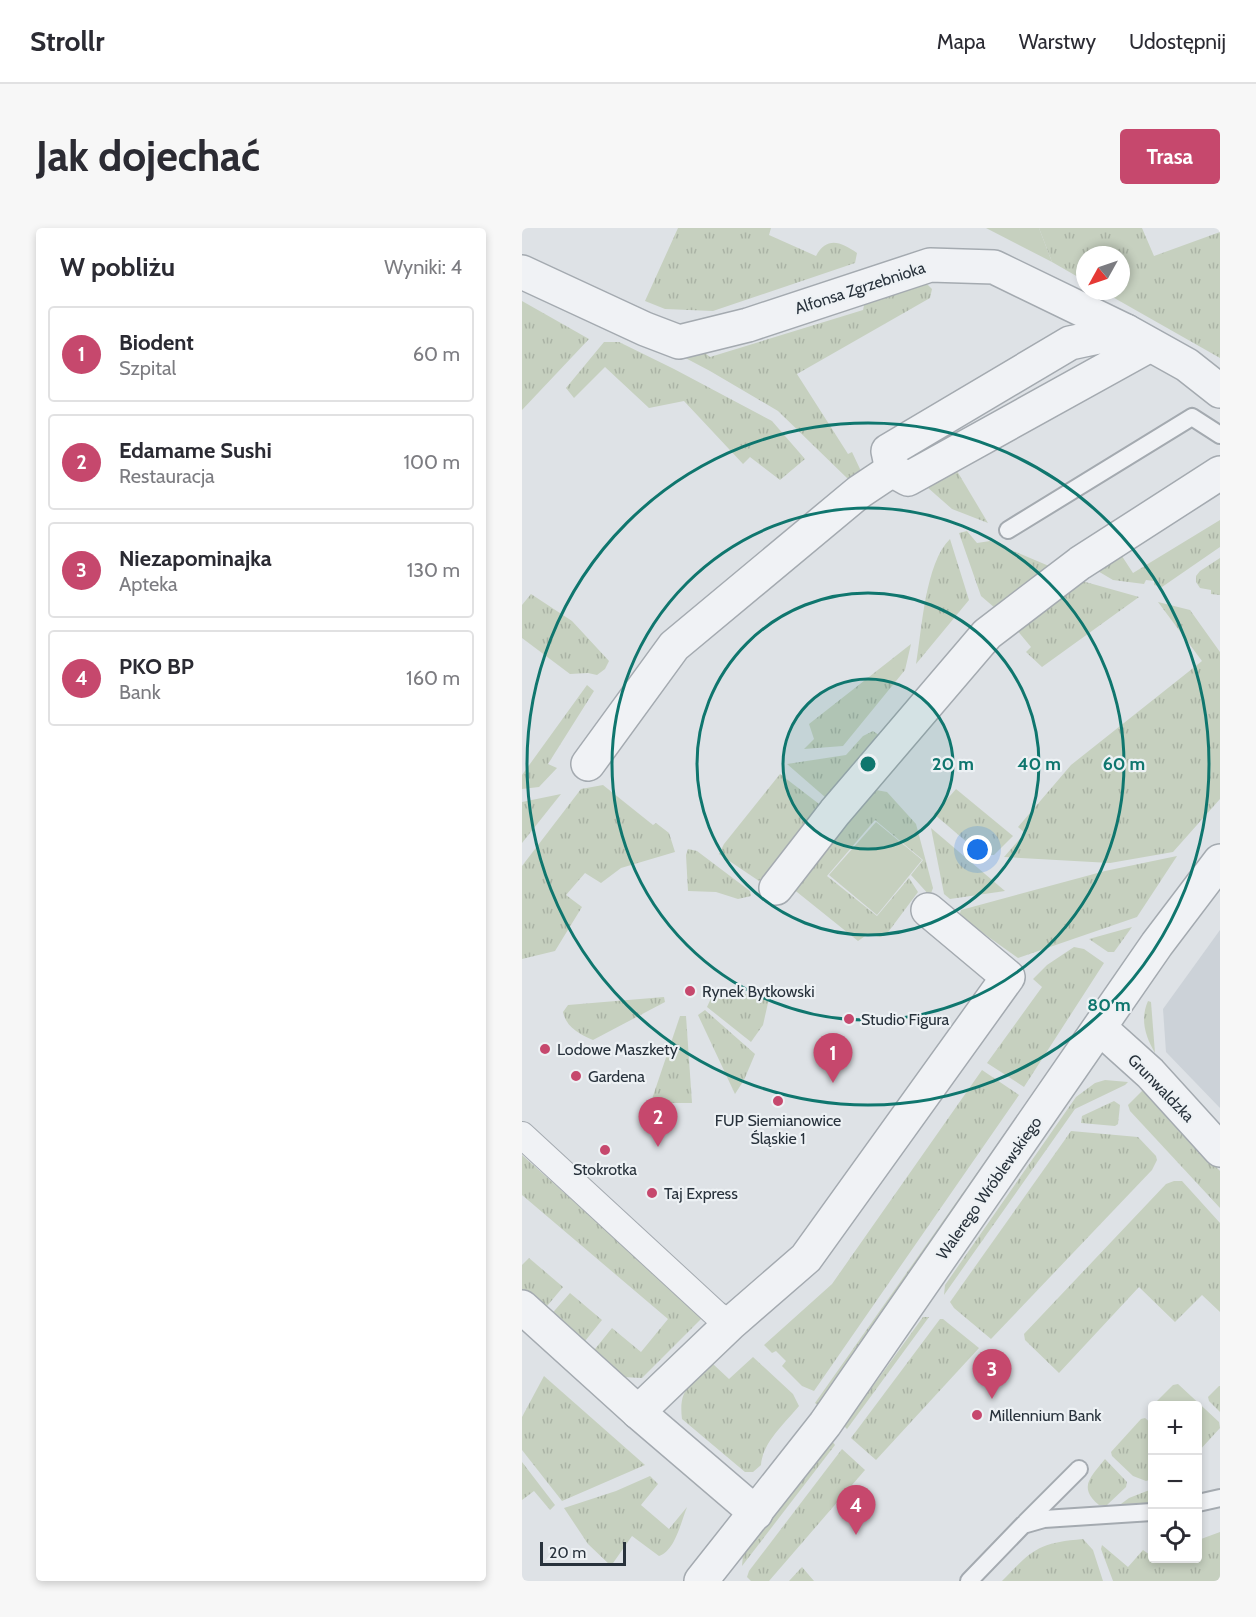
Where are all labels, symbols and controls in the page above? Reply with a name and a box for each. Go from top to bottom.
text: Strollr [30,24,104,58]
text: Mapa [937,29,986,54]
text: Warstwy [1019,29,1096,54]
text: Udostępnij [1129,29,1226,54]
button: Trasa [1120,129,1220,184]
text: Jak dojechać [36,130,260,182]
north arrow [1076,246,1130,300]
text: W pobliżu [60,251,175,283]
text: Wyniki: 4 [384,255,462,279]
street label: Alfonsa Zgrzebnioka [792,258,928,318]
text: Biodent [119,329,194,356]
text: 1 [78,342,85,366]
text: 60 m [413,342,460,366]
text: Szpital [119,356,176,380]
text: Edamame Sushi [119,437,272,464]
text: 2 [76,450,87,474]
text: 100 m [404,450,460,474]
text: Restauracja [119,464,215,488]
text: Niezapominajka [119,545,272,572]
text: 3 [76,558,87,582]
text: 130 m [407,558,460,582]
text: Apteka [119,572,178,596]
text: PKO BP [119,653,194,680]
text: 4 [75,666,88,690]
text: 160 m [406,666,460,690]
text: Bank [119,680,161,704]
text: 20 m [932,753,974,775]
text: 40 m [1017,753,1061,775]
text: 60 m [1103,753,1145,775]
centre of rings [858,754,878,774]
your location [963,835,992,864]
place label: Rynek Bytkowski [702,982,815,1001]
marker: Rynek Bytkowski [683,984,697,998]
text: 80 m [1087,994,1131,1016]
place label: Studio Figura [861,1010,949,1029]
marker: Studio Figura [842,1012,856,1026]
pin: 1 [814,1034,852,1083]
place label: Lodowe Maszkety [557,1040,678,1059]
marker: Lodowe Maszkety [538,1042,552,1056]
street label: Grunwaldzka [1124,1050,1198,1126]
place label: Gardena [588,1067,645,1086]
marker: Gardena [569,1069,583,1083]
marker: FUP Siemianowice Śląskie 1 [771,1094,785,1108]
pin: 2 [638,1098,678,1147]
place label: FUP Siemianowice Śląskie 1 [715,1111,841,1148]
street label: Walerego Wróblewskiego [932,1113,1046,1263]
marker: Stokrotka [598,1143,612,1157]
place label: Stokrotka [573,1160,637,1179]
place label: Taj Express [664,1184,738,1203]
marker: Taj Express [645,1186,659,1200]
pin: 3 [972,1350,1012,1399]
map controls [1148,1401,1202,1563]
button: + [1148,1401,1202,1455]
place label: Millennium Bank [989,1406,1102,1425]
marker: Millennium Bank [970,1408,984,1422]
button: − [1148,1455,1202,1509]
pin: 4 [836,1486,876,1535]
button: locate [1148,1509,1202,1563]
scale bar [540,1539,626,1566]
text: 20 m [549,1543,586,1562]

